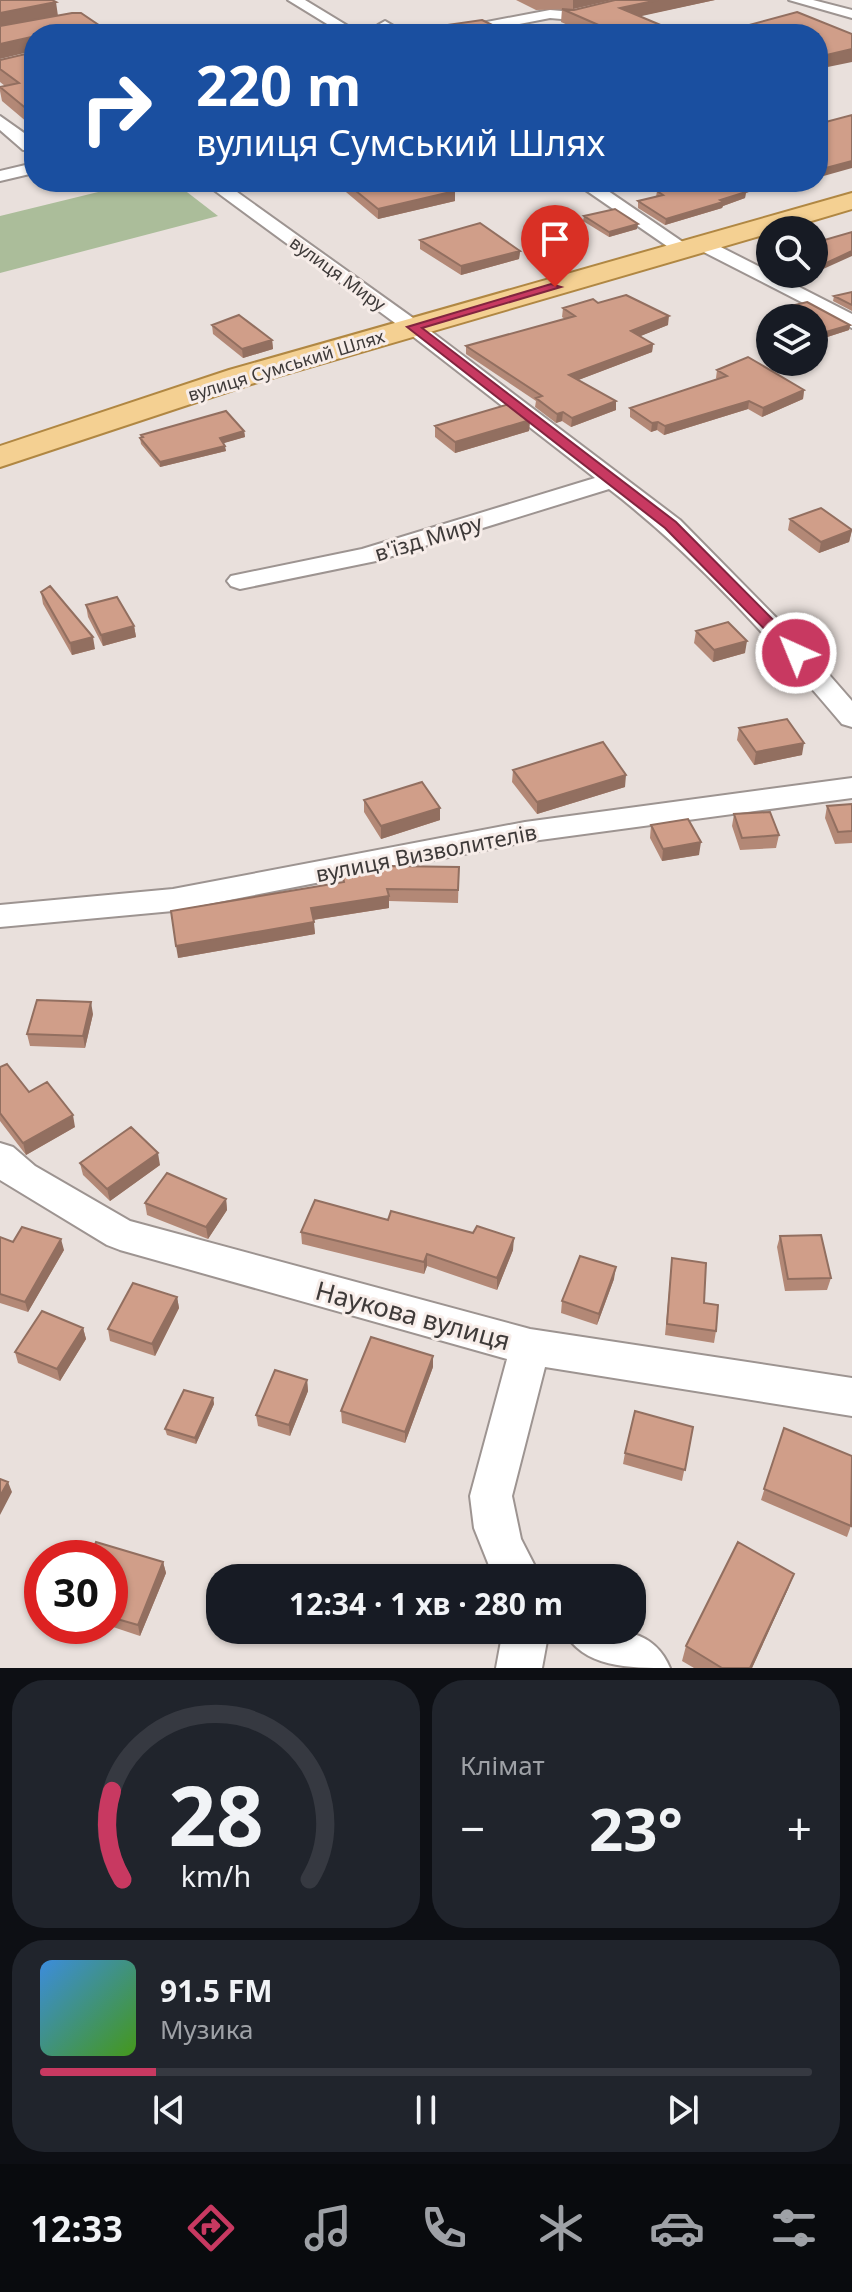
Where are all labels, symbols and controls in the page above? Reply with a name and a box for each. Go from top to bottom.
text: 220 m [196,46,361,122]
icon: right [64,56,168,160]
text: вулиця Сумський Шлях [196,118,605,167]
pin [521,205,589,287]
map controls [756,216,828,376]
button: search [756,216,828,288]
icon: arrive [533,217,577,261]
street label: вулиця Миру [285,230,391,316]
button: layers [756,304,828,376]
street label: вулиця Сумський Шлях [185,323,388,406]
street label: в'їзд Миру [371,506,486,568]
position arrow [754,611,838,695]
street label: вулиця Визволителів [313,816,539,888]
street label: Наукова вулиця [312,1272,514,1358]
speed limit sign: 30 [24,1540,128,1644]
text: 12:34 · 1 хв · 280 m [289,1583,563,1624]
text: Клімат [460,1747,544,1783]
text: 28 [168,1757,264,1870]
text: 23° [589,1787,683,1869]
text: − [460,1798,485,1858]
text: + [787,1798,812,1858]
text: km/h [181,1856,251,1895]
text: 91.5 FM [160,1970,272,2011]
text: Музика [160,2011,253,2047]
icon: previous [147,2088,191,2132]
icon: pause [404,2088,448,2132]
icon: next [661,2088,705,2132]
icon: directions [183,2200,239,2256]
icon: music [300,2200,356,2256]
icon: phone [416,2200,472,2256]
icon: climate [533,2200,589,2256]
icon: car [649,2200,705,2256]
icon: filters [766,2200,822,2256]
text: 12:33 [30,2204,123,2253]

